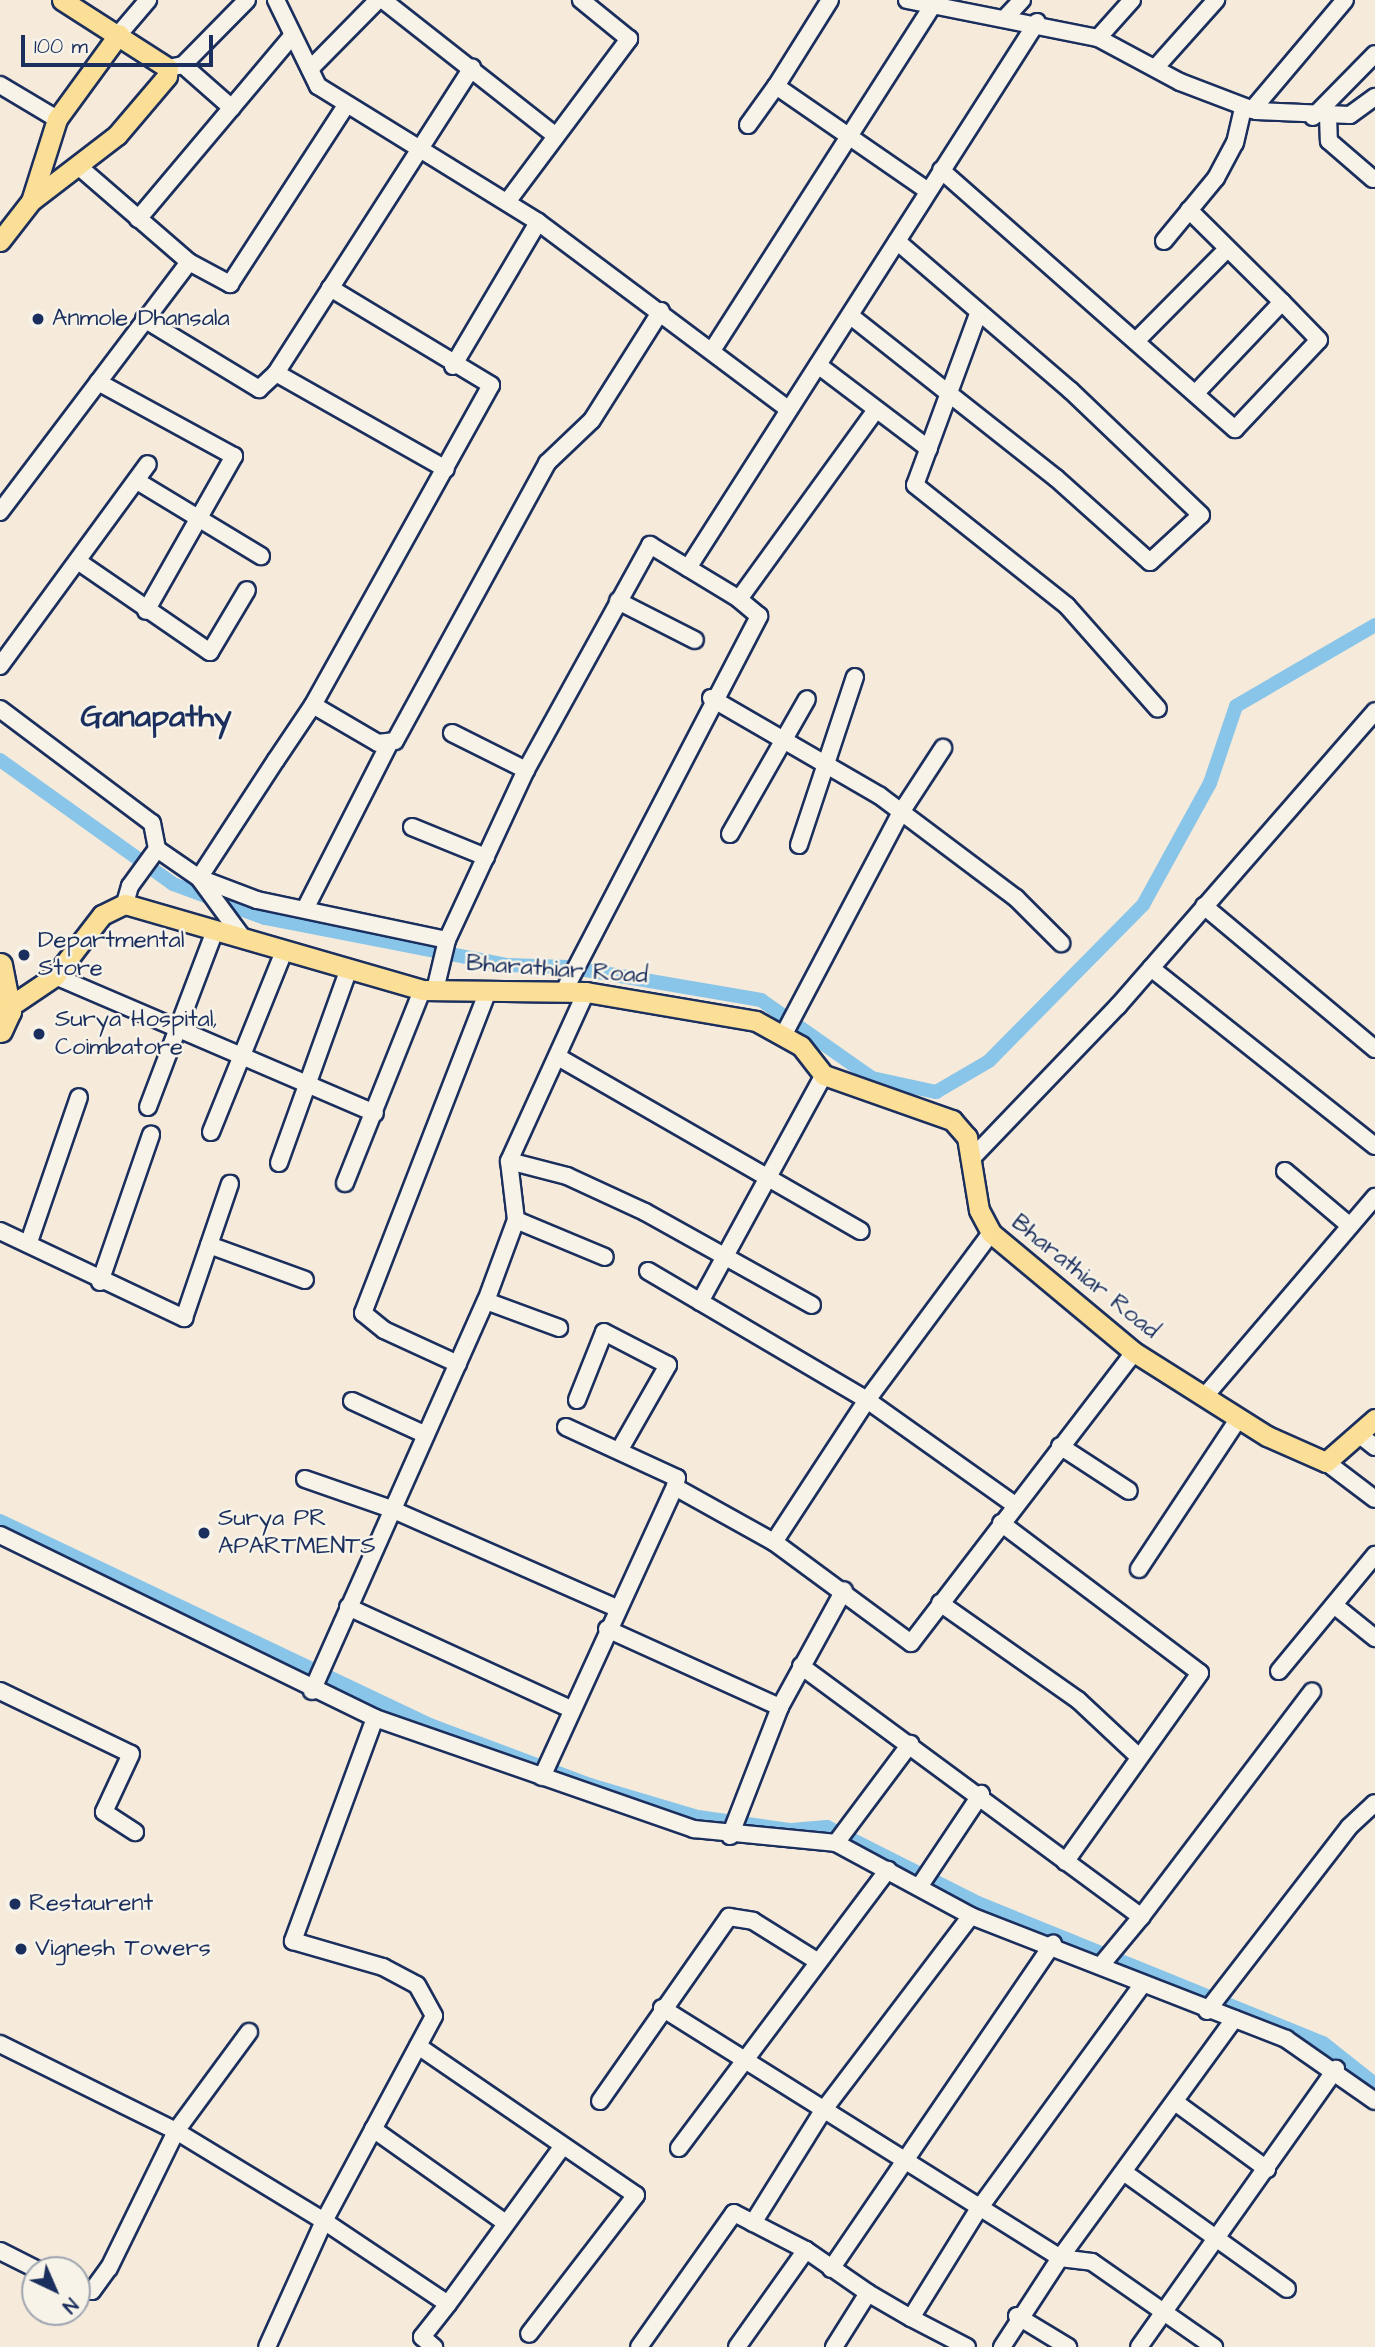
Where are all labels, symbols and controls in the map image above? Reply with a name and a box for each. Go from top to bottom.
scale bar [24,21,217,65]
text: 100 m [34,32,88,61]
place label: Anmole Dhansala [52,305,230,333]
marker: Anmole Dhansala [30,311,46,327]
district label: Ganapathy [80,698,232,736]
place label: Departmental Store [38,927,184,983]
marker: Departmental Store [16,947,32,963]
street label: Bharathiar Road [465,949,649,991]
place label: Surya Hospital, Coimbatore [55,1006,218,1062]
marker: Surya Hospital, Coimbatore [29,1024,49,1044]
street label: Bharathiar Road [1005,1209,1165,1345]
place label: Surya PR APARTMENTS [218,1505,376,1561]
marker: Surya PR APARTMENTS [196,1525,212,1541]
place label: Restaurent [29,1890,153,1918]
marker: Restaurent [7,1896,23,1912]
place label: Vignesh Towers [35,1935,211,1963]
marker: Vignesh Towers [13,1941,29,1957]
north arrow [21,2256,91,2326]
text: N [56,2291,83,2319]

